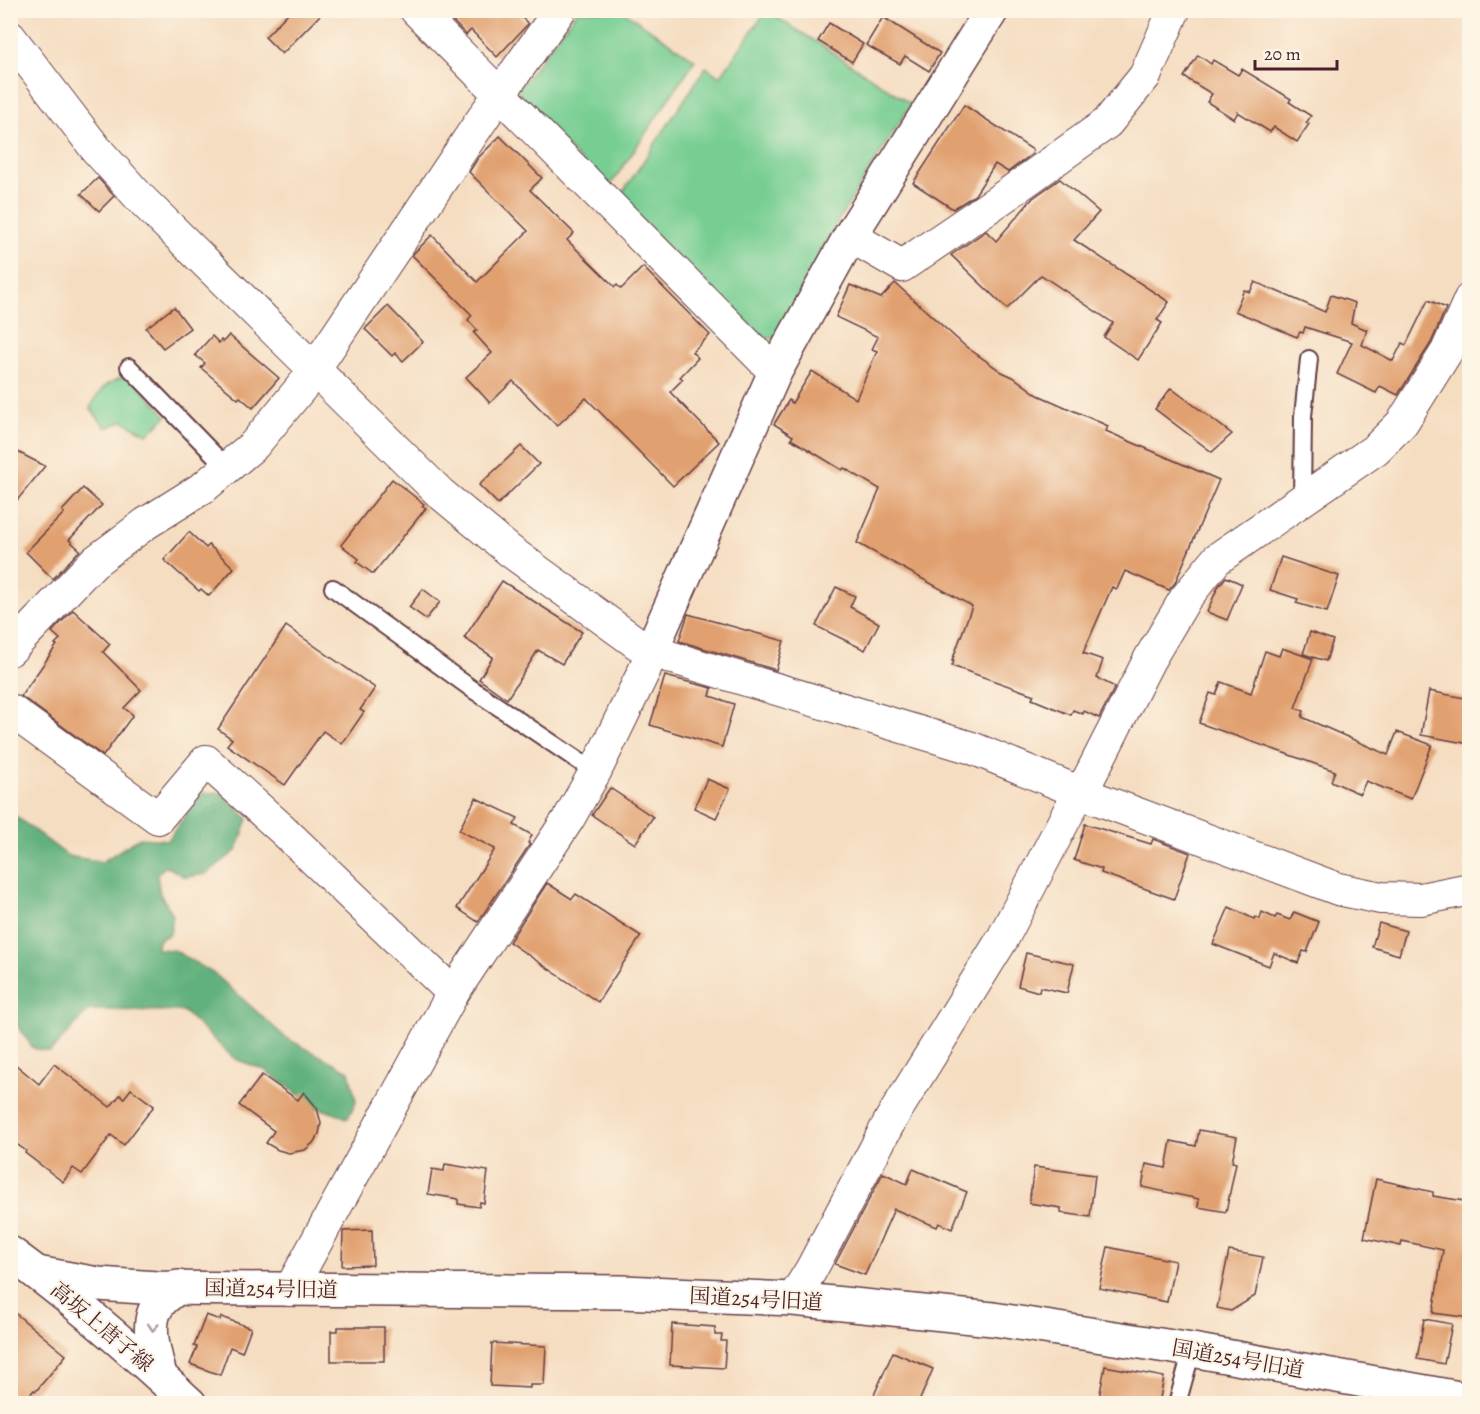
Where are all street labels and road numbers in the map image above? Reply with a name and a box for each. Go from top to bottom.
street label: 国道254号旧道 [204,1274,338,1304]
street label: 高坂上唐子線 [45,1276,159,1378]
street label: 国道254号旧道 [689,1282,823,1316]
street label: 国道254号旧道 [1170,1334,1306,1384]

